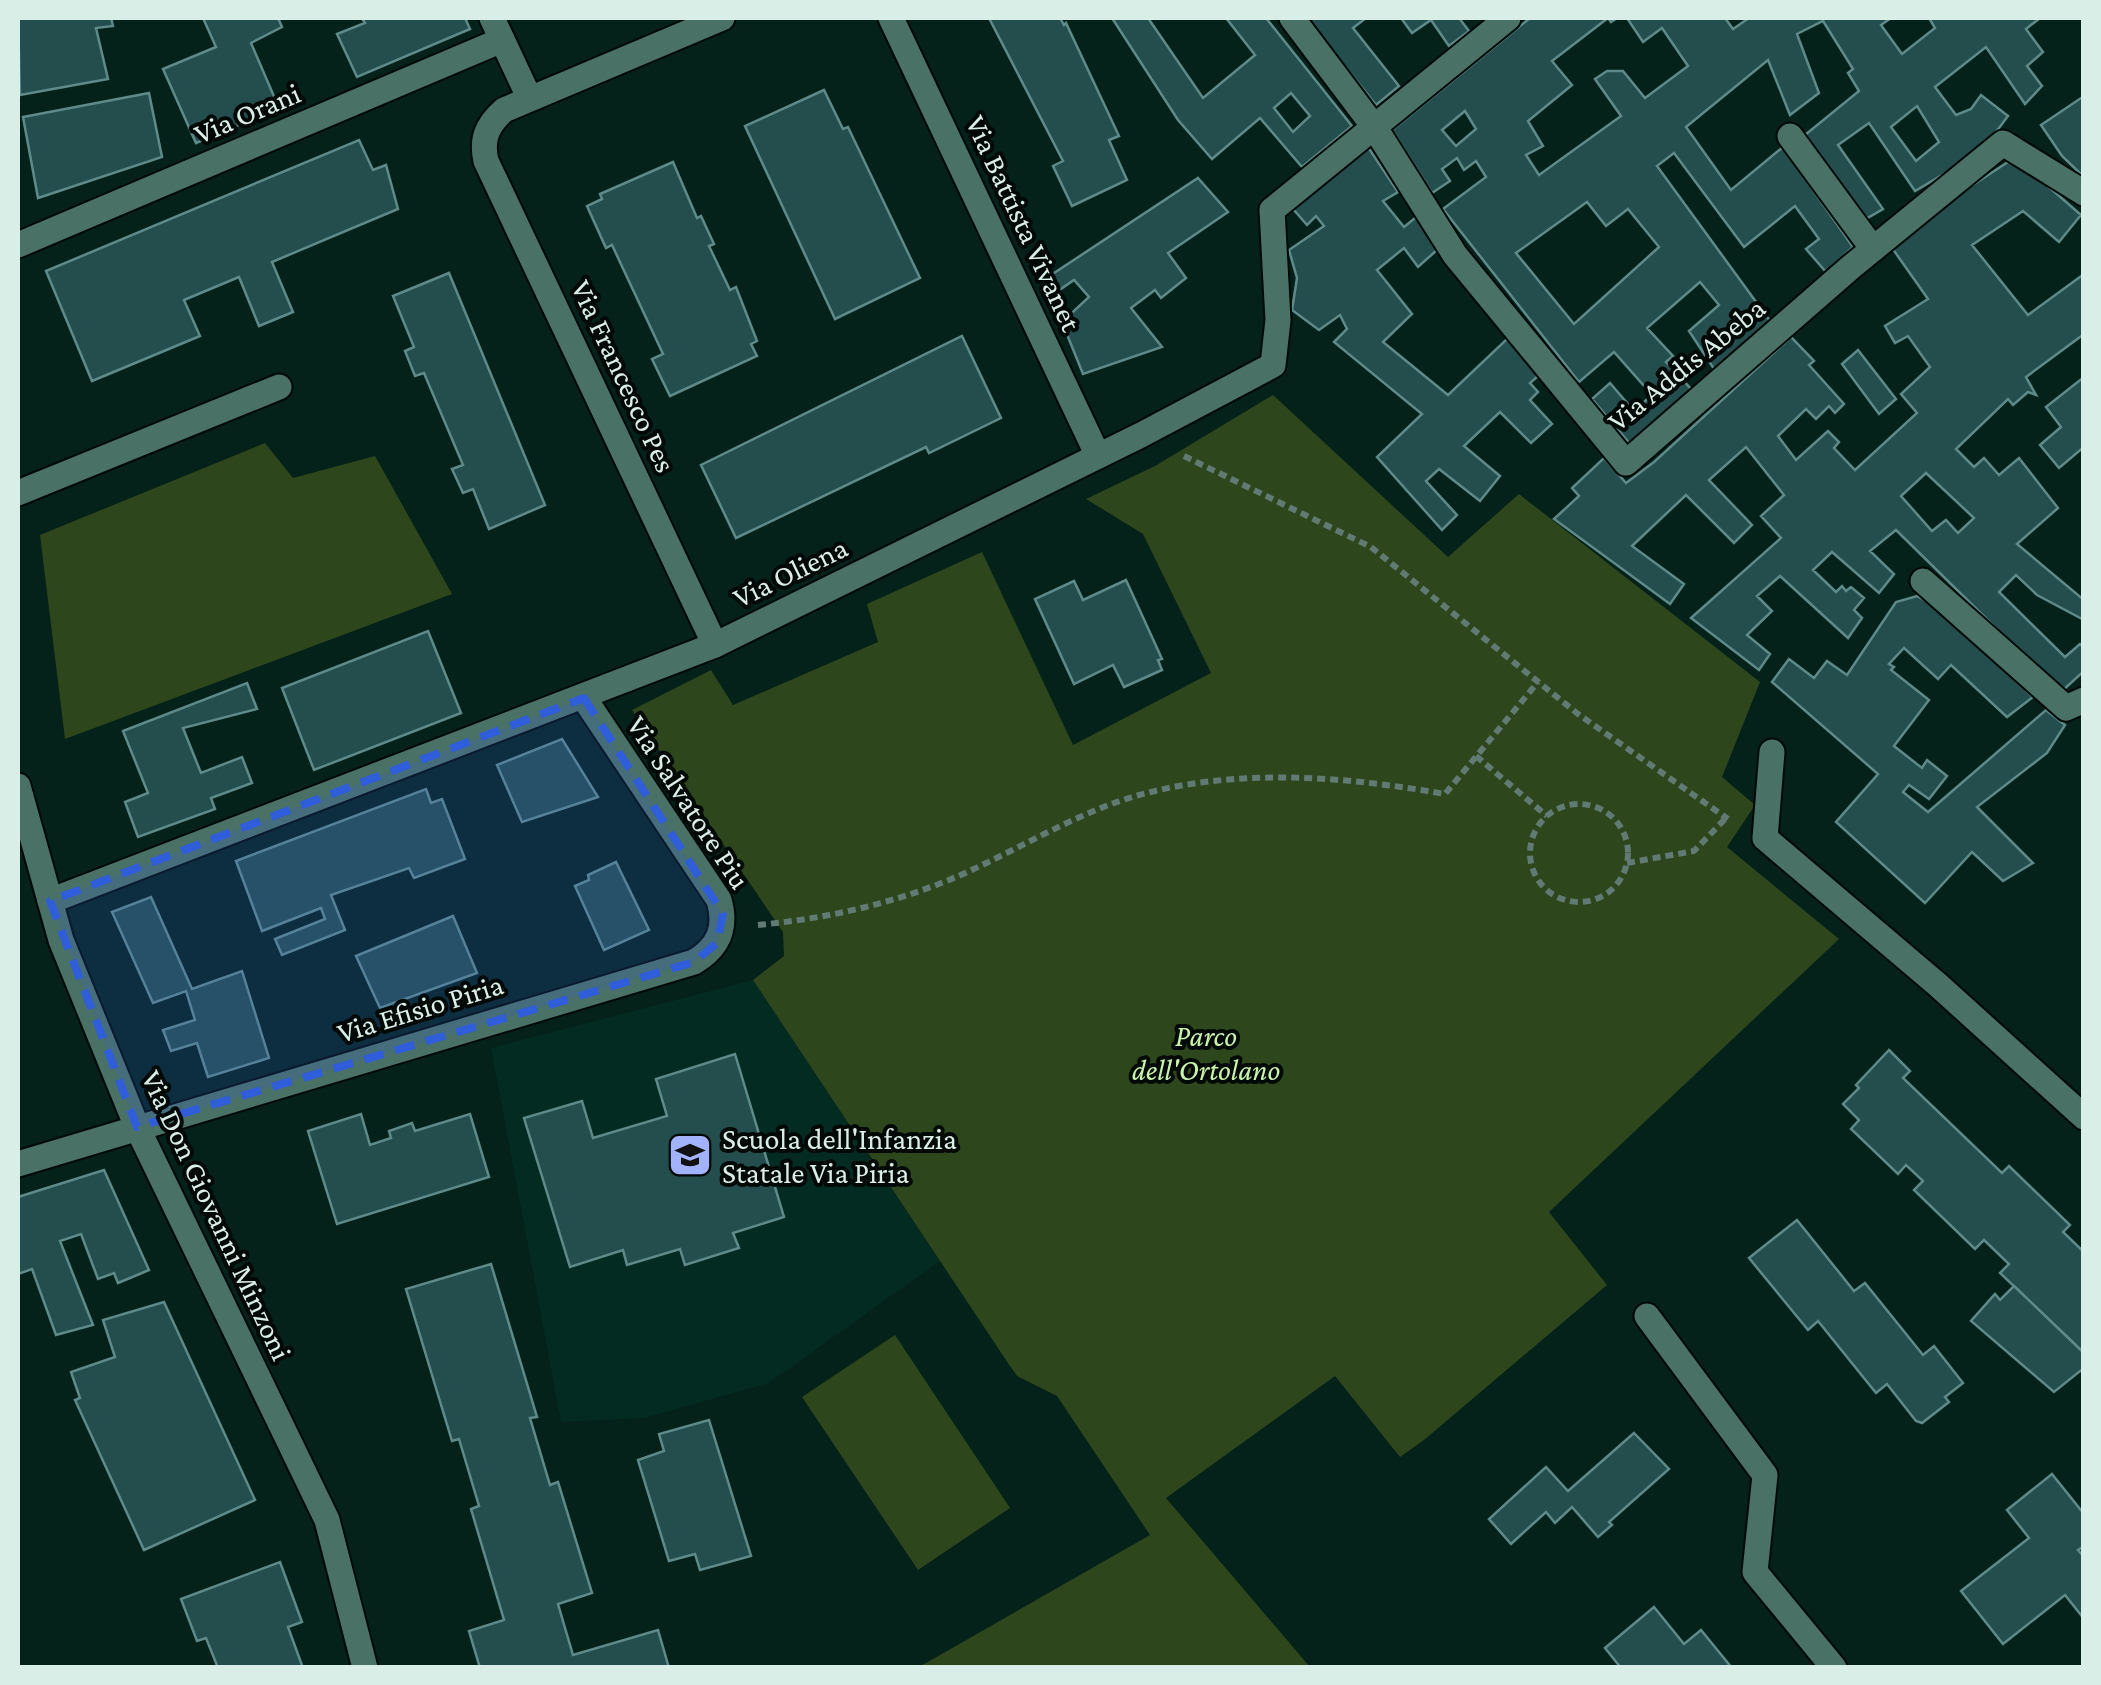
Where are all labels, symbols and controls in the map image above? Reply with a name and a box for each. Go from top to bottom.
street label: Via Orani [189,76,305,150]
street label: Via Battista Vivanet [960,110,1089,337]
street label: Via Francesco Pes [565,275,683,477]
street label: Via Addis Abeba [1601,291,1771,437]
street label: Via Oliena [727,530,853,614]
street label: Via Salvatore Piu [621,709,757,895]
street label: Via Efisio Piria [333,967,507,1049]
park label: Parco dell'Ortolano [1132,1019,1280,1086]
street label: Via Don Giovanni Minzoni [135,1065,299,1365]
place label: Scuola dell'Infanzia Statale Via Piria [722,1122,957,1189]
school or university icon: Scuola dell'Infanzia Statale Via Piria [667,1132,713,1178]

